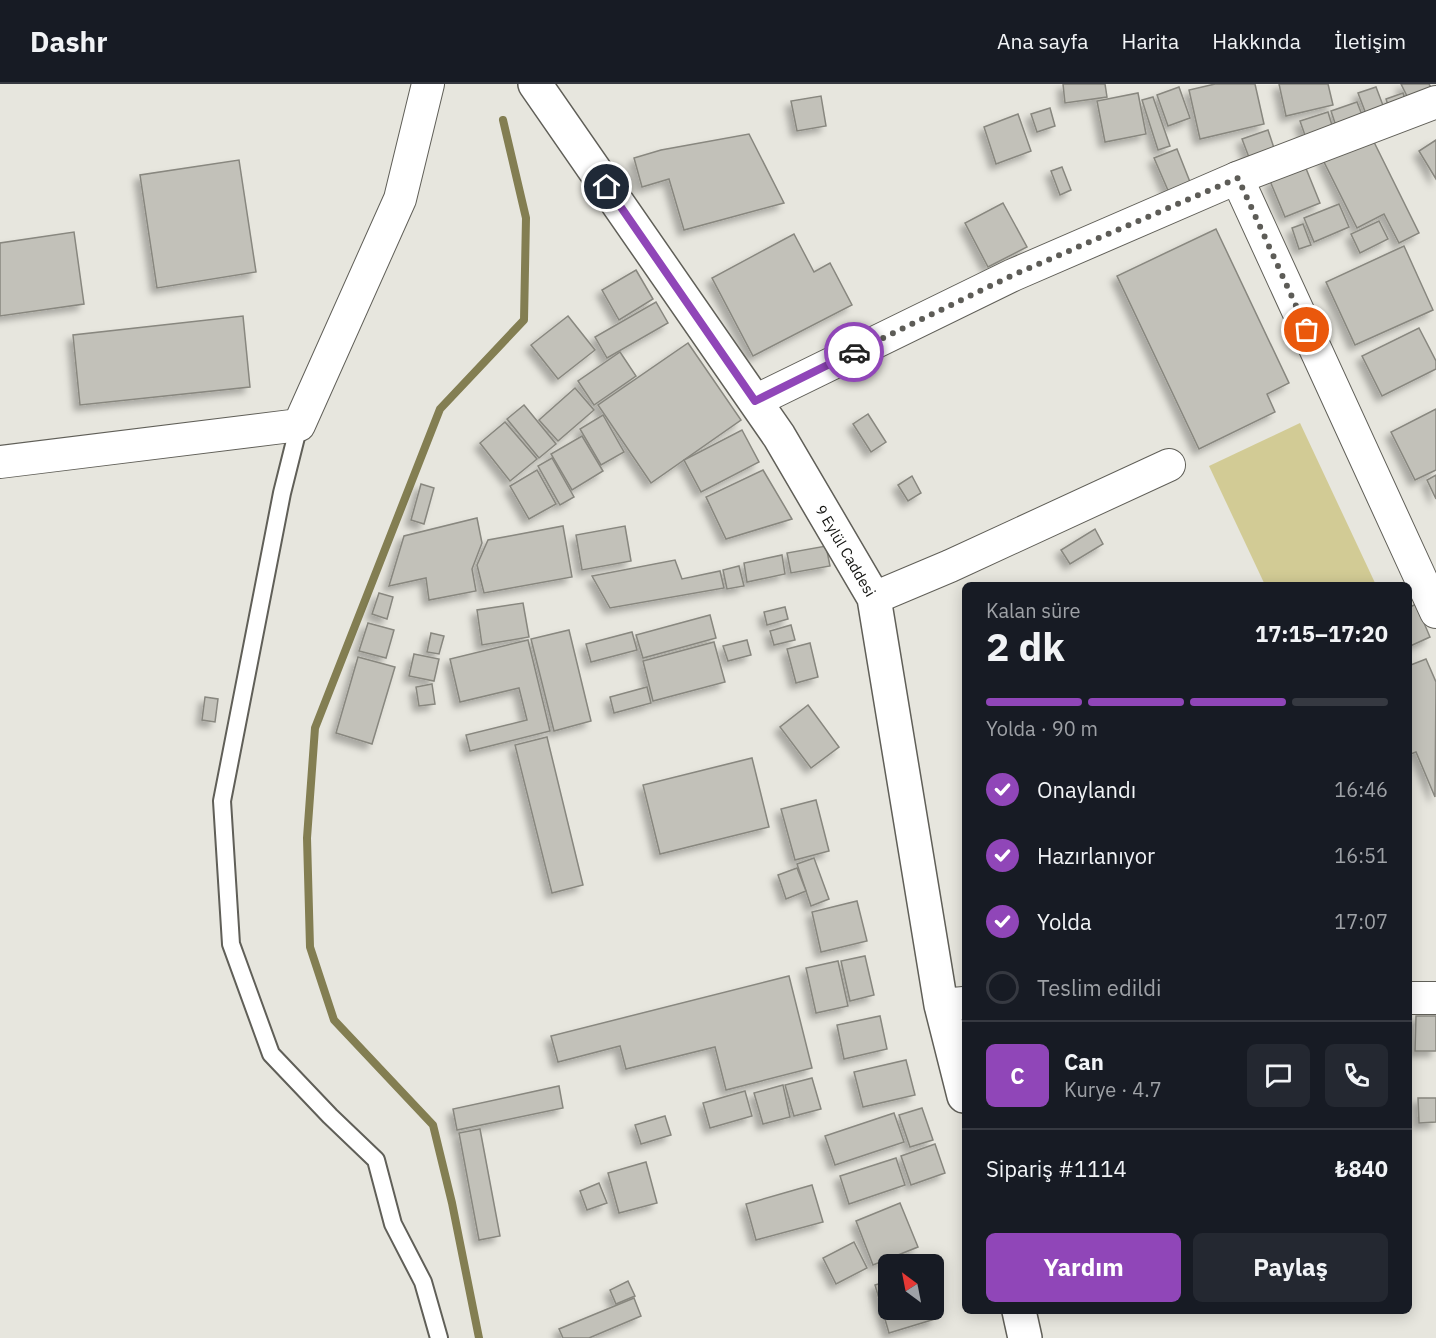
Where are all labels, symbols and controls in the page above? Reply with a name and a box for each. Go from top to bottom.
text: Dashr [30,23,108,60]
text: Ana sayfa [997,27,1089,55]
text: Harita [1122,27,1179,55]
text: Hakkında [1212,27,1301,55]
text: İletişim [1334,27,1406,55]
pin [581,161,632,212]
icon: home [590,170,623,203]
pin [1281,304,1332,355]
icon: bag [1290,313,1323,346]
courier [824,322,884,382]
icon: car [838,336,871,369]
street label: 9 Eylül Caddesi [812,501,880,600]
text: Kalan süre [986,597,1081,624]
text: 17:15–17:20 [1255,619,1388,648]
text: 2 dk [986,621,1065,672]
text: Yolda · 90 m [986,715,1098,742]
icon: check [986,773,1019,806]
text: Onaylandı [1037,775,1136,804]
text: 16:46 [1334,776,1388,803]
icon: check [986,839,1019,872]
text: Hazırlanıyor [1037,841,1155,870]
text: 16:51 [1334,842,1388,869]
icon: check [986,905,1019,938]
text: Yolda [1037,907,1092,936]
text: 17:07 [1334,908,1388,935]
text: Teslim edildi [1037,973,1161,1002]
button: chat [1247,1044,1310,1107]
button: phone [1325,1044,1388,1107]
text: Can [1064,1047,1104,1076]
text: C [1010,1061,1025,1090]
text: Kurye · 4.7 [1064,1076,1162,1103]
text: Sipariş #1114 [986,1154,1127,1183]
text: ₺840 [1335,1154,1388,1183]
button: Yardım [986,1233,1181,1302]
button: Paylaş [1193,1233,1388,1302]
north arrow [878,1254,944,1320]
map controls [878,1254,944,1320]

